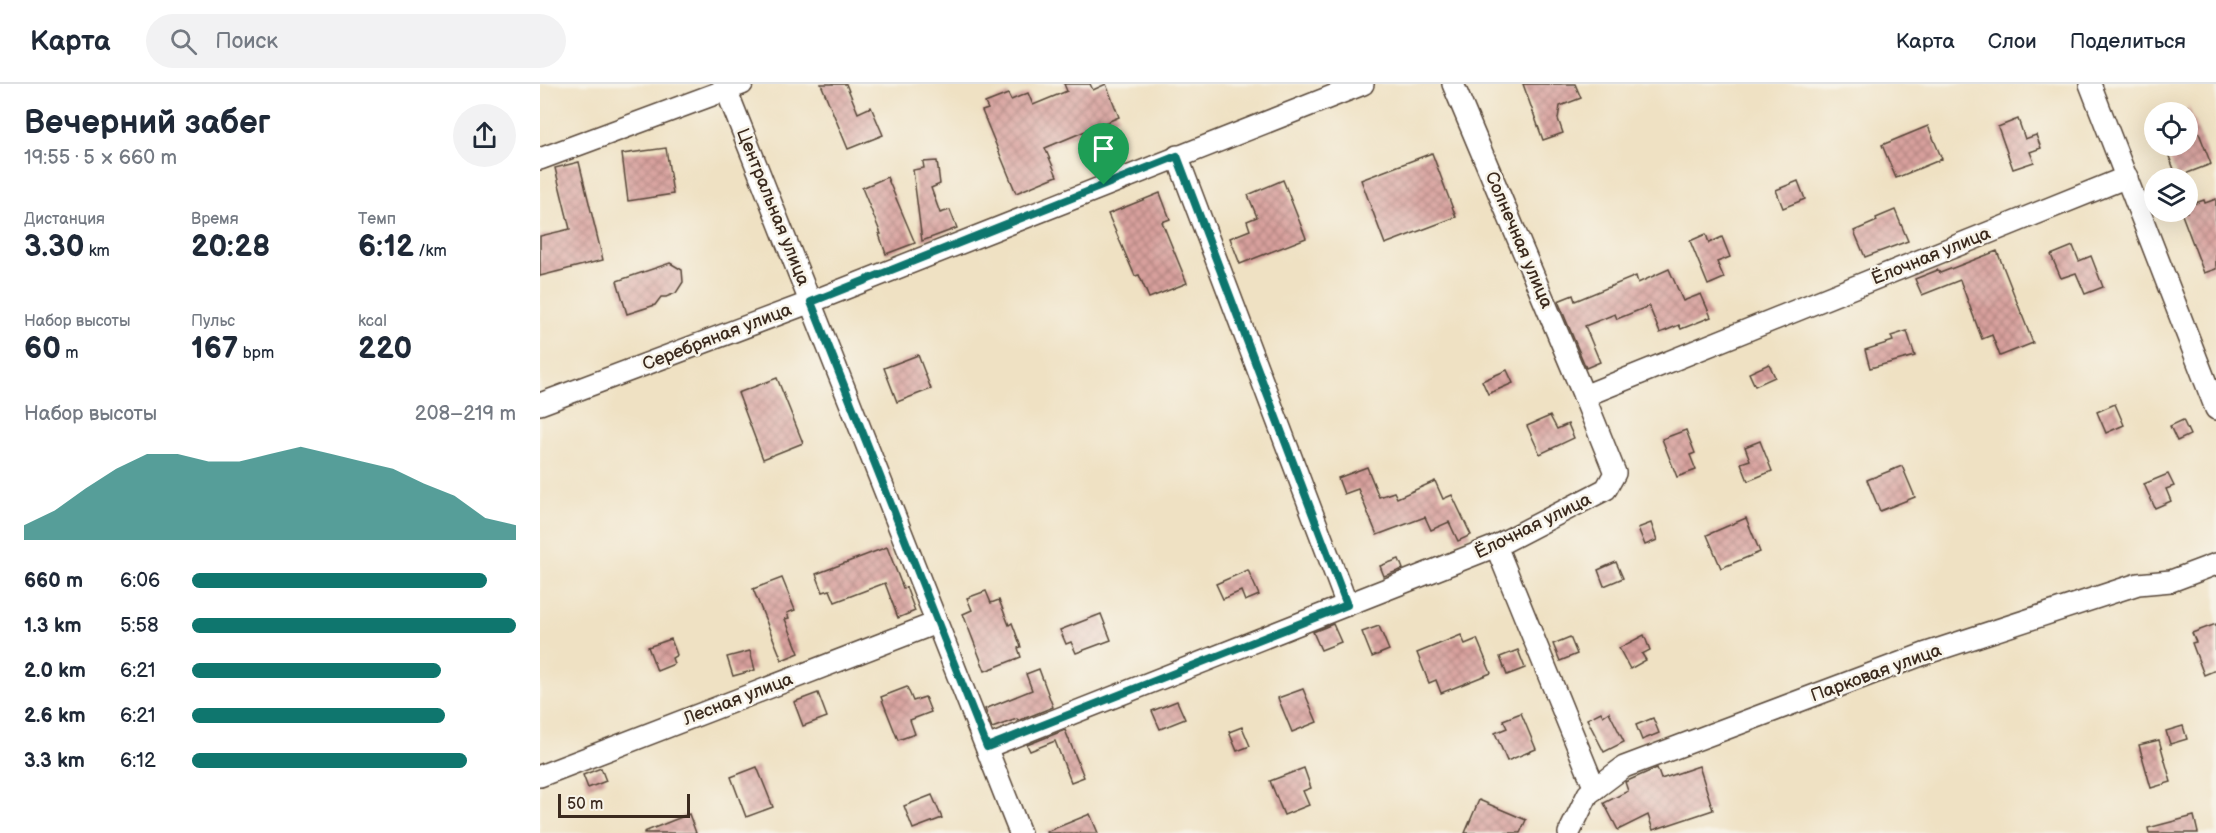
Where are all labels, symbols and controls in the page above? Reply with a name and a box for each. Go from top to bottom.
search box [146,14,566,68]
text: Карта [30,25,110,58]
icon: search [167,25,200,58]
text: Поиск [215,28,278,55]
text: Карта [1896,29,1955,54]
text: Слои [1988,29,2037,54]
text: Поделиться [2070,29,2186,54]
map controls [2144,102,2198,222]
button: locate [2144,102,2198,156]
text: Вечерний забег [24,103,271,143]
button: share [453,104,516,167]
pin [1078,123,1129,185]
street label: Центральная улица [732,125,814,289]
icon: arrive [1087,132,1120,165]
text: 19:55 · 5 × 660 m [24,146,177,170]
street label: Солнечная улица [1481,168,1557,312]
button: layers [2144,168,2198,222]
text: Дистанция [24,210,105,229]
text: Время [191,210,239,229]
text: Темп [358,210,396,229]
street label: Ёлочная улица [1868,221,1994,289]
text: 3.30 [24,229,84,265]
text: 20:28 [191,229,270,265]
text: 6:12 [358,229,414,265]
text: km [84,242,110,261]
text: /km [414,242,447,261]
street label: Серебряная улица [640,299,795,375]
text: Набор высоты [24,312,131,331]
text: Пульс [191,312,235,331]
text: kcal [358,312,387,331]
text: 60 [24,331,61,367]
text: 167 [191,331,238,367]
text: 220 [358,331,412,367]
text: m [61,344,78,363]
text: bpm [238,344,274,363]
text: Набор высоты [24,402,157,426]
text: 208–219 m [415,402,516,426]
street label: Ёлочная улица [1471,488,1595,563]
text: 660 m [24,569,83,593]
text: 6:06 [120,569,160,593]
text: 1.3 km [24,614,81,638]
text: 5:58 [120,614,159,638]
street label: Парковая улица [1808,639,1945,706]
text: 2.0 km [24,659,86,683]
text: 6:21 [120,659,156,683]
street label: Лесная улица [679,668,796,730]
text: 2.6 km [24,704,85,728]
text: 6:21 [120,704,156,728]
text: 3.3 km [24,749,85,773]
text: 6:12 [120,749,156,773]
scale bar [558,791,690,818]
text: 50 m [567,795,603,814]

